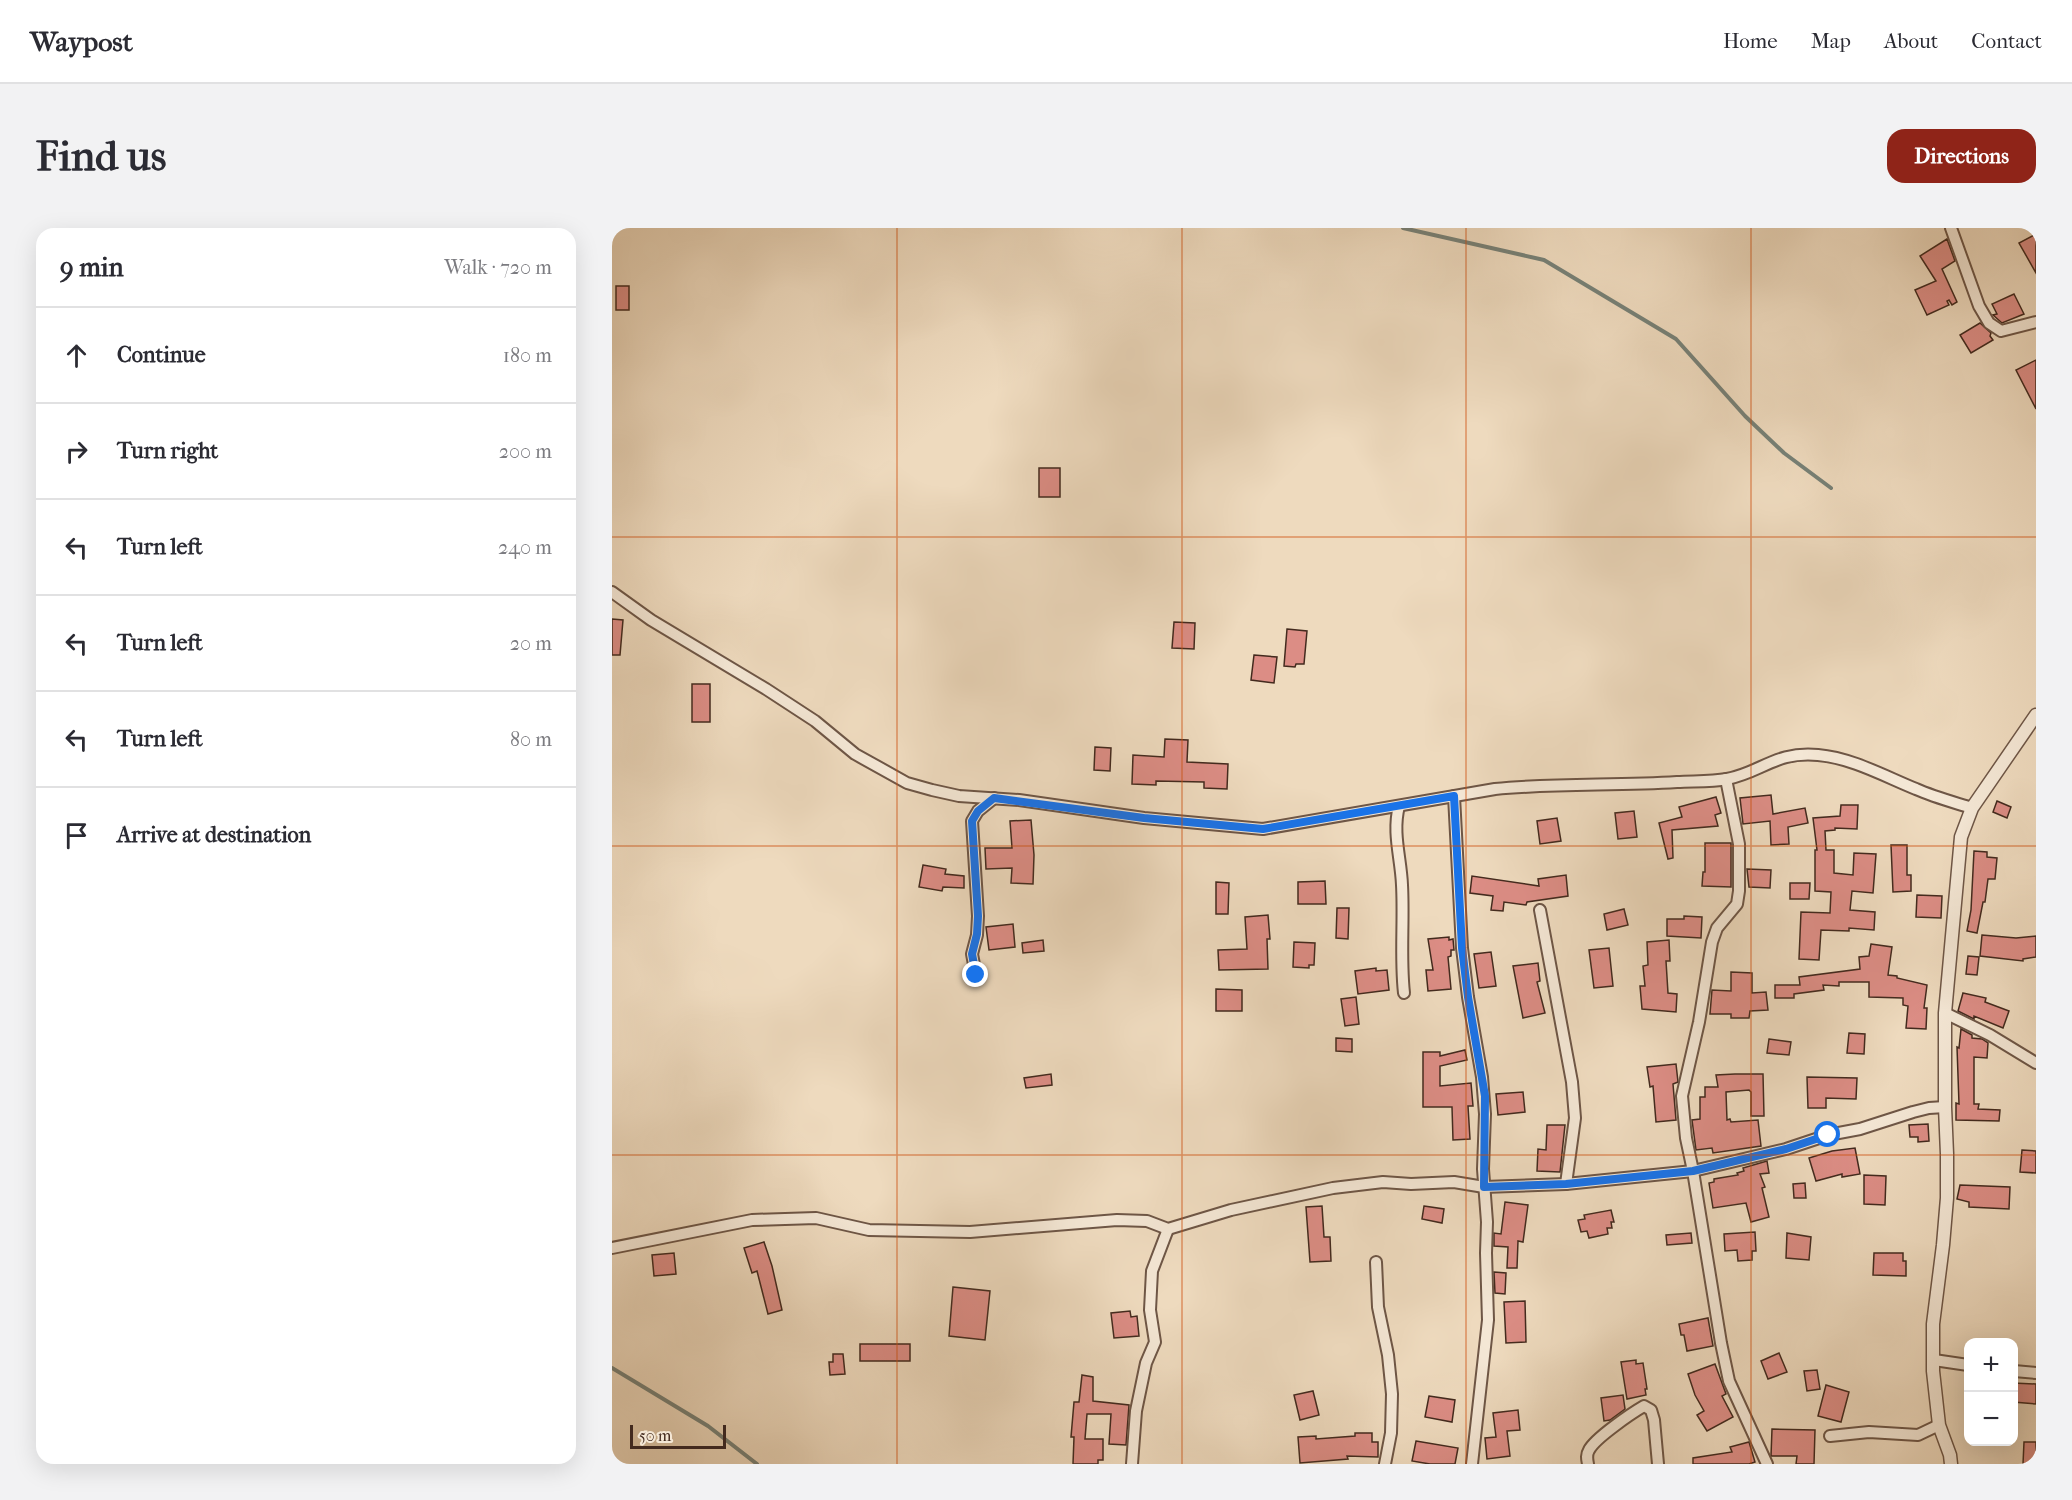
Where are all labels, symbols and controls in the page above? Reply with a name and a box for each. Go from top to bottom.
text: Waypost [30,25,133,58]
text: Home [1723,29,1778,53]
text: Map [1811,29,1851,53]
text: About [1884,29,1938,53]
text: Contact [1971,29,2042,53]
button: Directions [1887,129,2036,183]
text: Find us [36,132,166,181]
text: 9 min [60,252,124,283]
text: Walk · 720 m [444,256,552,279]
icon: ahead [60,339,93,372]
text: Continue [117,342,206,368]
text: 180 m [503,344,552,367]
icon: right [60,435,93,468]
text: Turn right [117,438,218,464]
text: 200 m [499,440,552,463]
icon: left [60,531,93,564]
text: Turn left [117,534,203,560]
text: 240 m [498,536,552,559]
icon: left [60,627,93,660]
text: Turn left [117,630,203,656]
text: 20 m [510,632,552,655]
icon: left [60,723,93,756]
text: Turn left [117,726,203,752]
text: 80 m [510,728,552,751]
icon: arrive [60,819,93,852]
text: Arrive at destination [117,822,311,848]
route end [962,961,988,987]
route start [1814,1121,1840,1147]
map controls [1964,1338,2018,1446]
button: + [1964,1338,2018,1392]
button: − [1964,1392,2018,1446]
scale bar [630,1422,726,1450]
text: 50 m [639,1426,671,1445]

